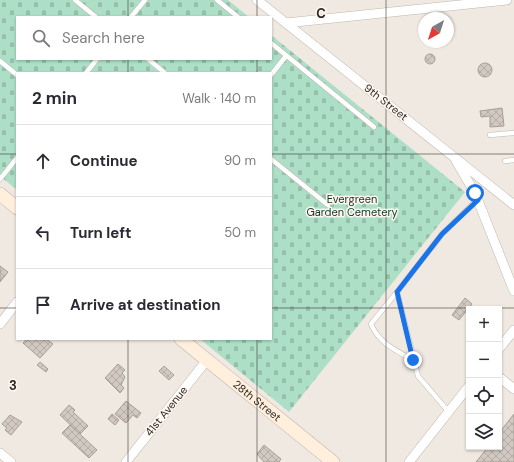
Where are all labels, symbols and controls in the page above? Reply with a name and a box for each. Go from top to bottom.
text: C [316,5,326,22]
north arrow [418,12,454,48]
search box [16,16,272,60]
icon: search [30,27,52,49]
text: Search here [62,28,145,48]
street label: 9th Street [361,81,411,123]
text: 2 min [32,87,77,109]
text: Walk · 140 m [182,90,256,107]
icon: ahead [32,150,54,172]
text: Continue [70,151,138,171]
text: 90 m [224,152,256,169]
route start [466,184,484,202]
park label: Evergreen Garden Cemetery [306,192,398,219]
icon: left [32,222,54,244]
text: Turn left [70,223,131,243]
text: 50 m [224,224,256,241]
icon: arrive [32,294,54,316]
text: Arrive at destination [70,295,221,315]
map controls [466,306,502,450]
button: + [466,306,502,342]
button: − [466,342,502,378]
route end [404,351,422,369]
text: 3 [9,377,17,394]
street label: 28th Street [230,377,284,424]
button: locate [466,378,502,414]
street label: 41st Avenue [142,383,190,439]
button: layers [466,414,502,450]

